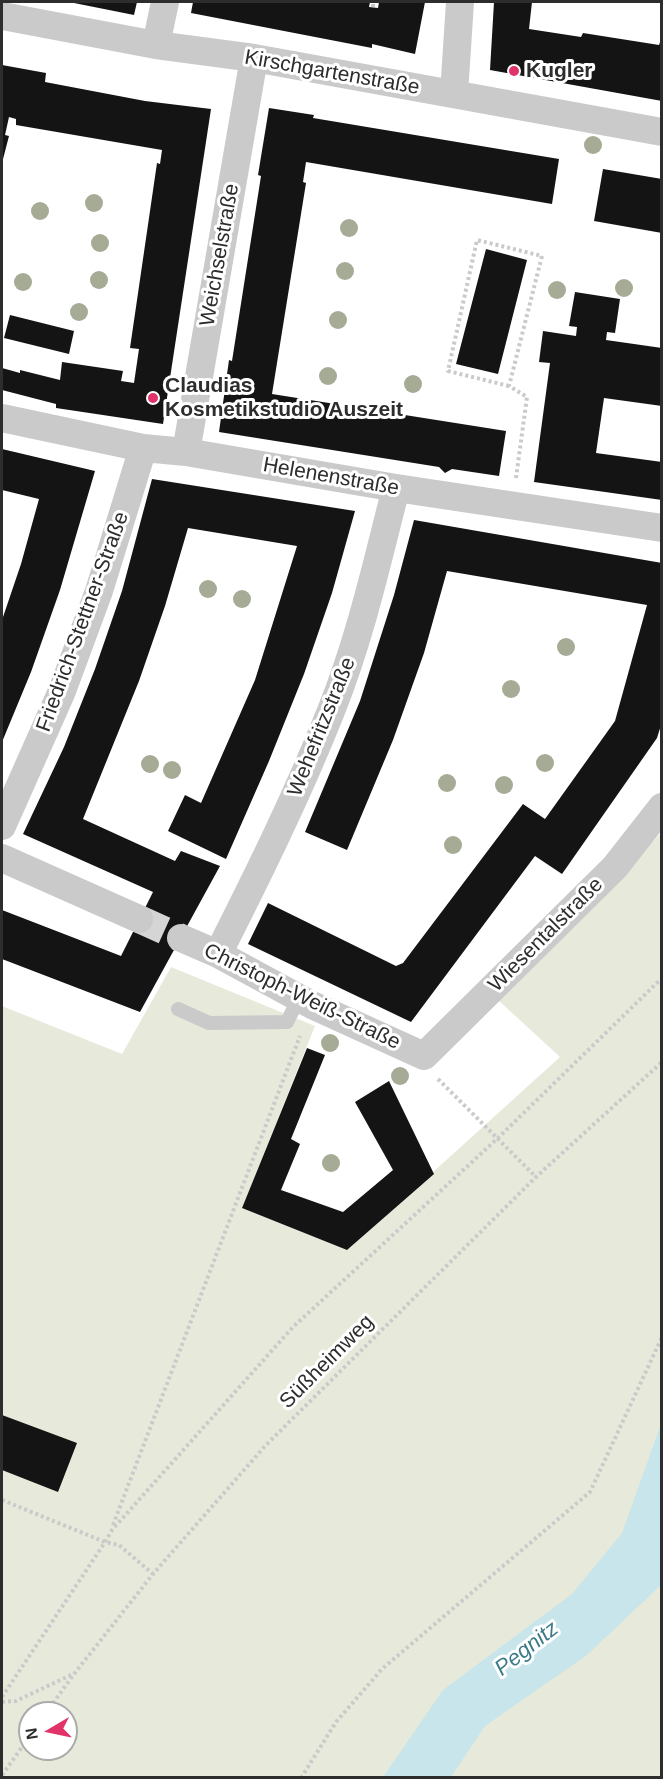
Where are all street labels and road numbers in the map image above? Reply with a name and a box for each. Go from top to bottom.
street label: Kirschgartenstraße [242,45,422,101]
street label: Weichselstraße [195,182,245,328]
street label: Helenenstraße [261,453,401,501]
street label: Friedrich-Stettner-Straße [31,509,135,735]
street label: Wehefritzstraße [283,654,361,800]
street label: Wiesentalstraße [483,872,609,998]
street label: Christoph-Weiß-Straße [200,938,404,1056]
street label: Süßheimweg [275,1310,379,1414]

